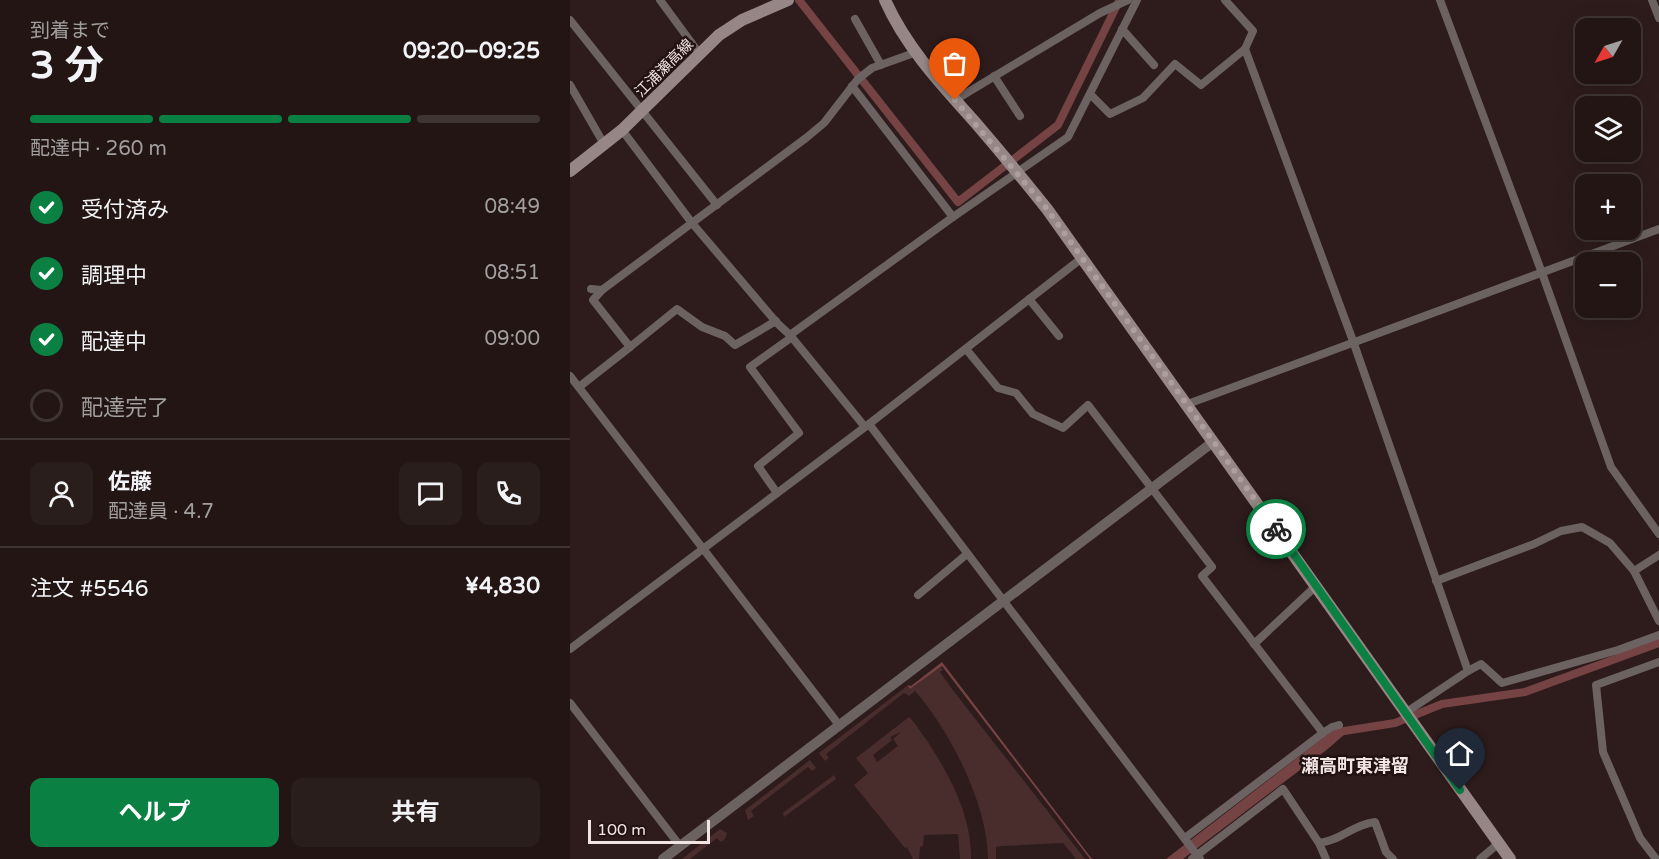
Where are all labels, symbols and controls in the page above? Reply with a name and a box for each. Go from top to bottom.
north arrow [1575,18,1641,84]
map controls [1575,18,1641,318]
text: 到着まで [30,19,110,43]
street label: 江浦瀬高線 [631,35,697,101]
text: 09:20–09:25 [403,38,540,64]
pin [929,38,980,100]
text: 3 分 [30,42,104,89]
icon: bag [938,47,971,80]
button: layers [1575,96,1641,162]
text: 配達中 · 260 m [30,137,167,161]
button: + [1575,174,1641,240]
icon: check [30,191,63,224]
text: 08:49 [485,195,540,219]
text: 受付済み [81,197,169,223]
button: − [1575,252,1641,318]
icon: check [30,257,63,290]
text: 08:51 [485,261,540,285]
text: 調理中 [81,263,147,289]
icon: check [30,323,63,356]
text: 09:00 [485,327,540,351]
text: 配達中 [81,329,147,355]
text: 配達完了 [81,395,169,421]
button: person [30,462,93,525]
button: chat [399,462,462,525]
button: phone [477,462,540,525]
text: 佐藤 [108,469,152,495]
courier [1246,499,1306,559]
text: 配達員 · 4.7 [108,500,214,524]
icon: bike [1260,513,1293,546]
text: ¥4,830 [465,573,540,599]
text: 注文 #5546 [30,576,148,602]
pin [1434,728,1485,790]
icon: home [1443,737,1476,770]
district label: 瀬高町東津留 [1301,755,1409,777]
button: ヘルプ [30,778,279,847]
button: 共有 [291,778,540,847]
scale bar [588,817,710,844]
text: 100 m [597,820,646,840]

